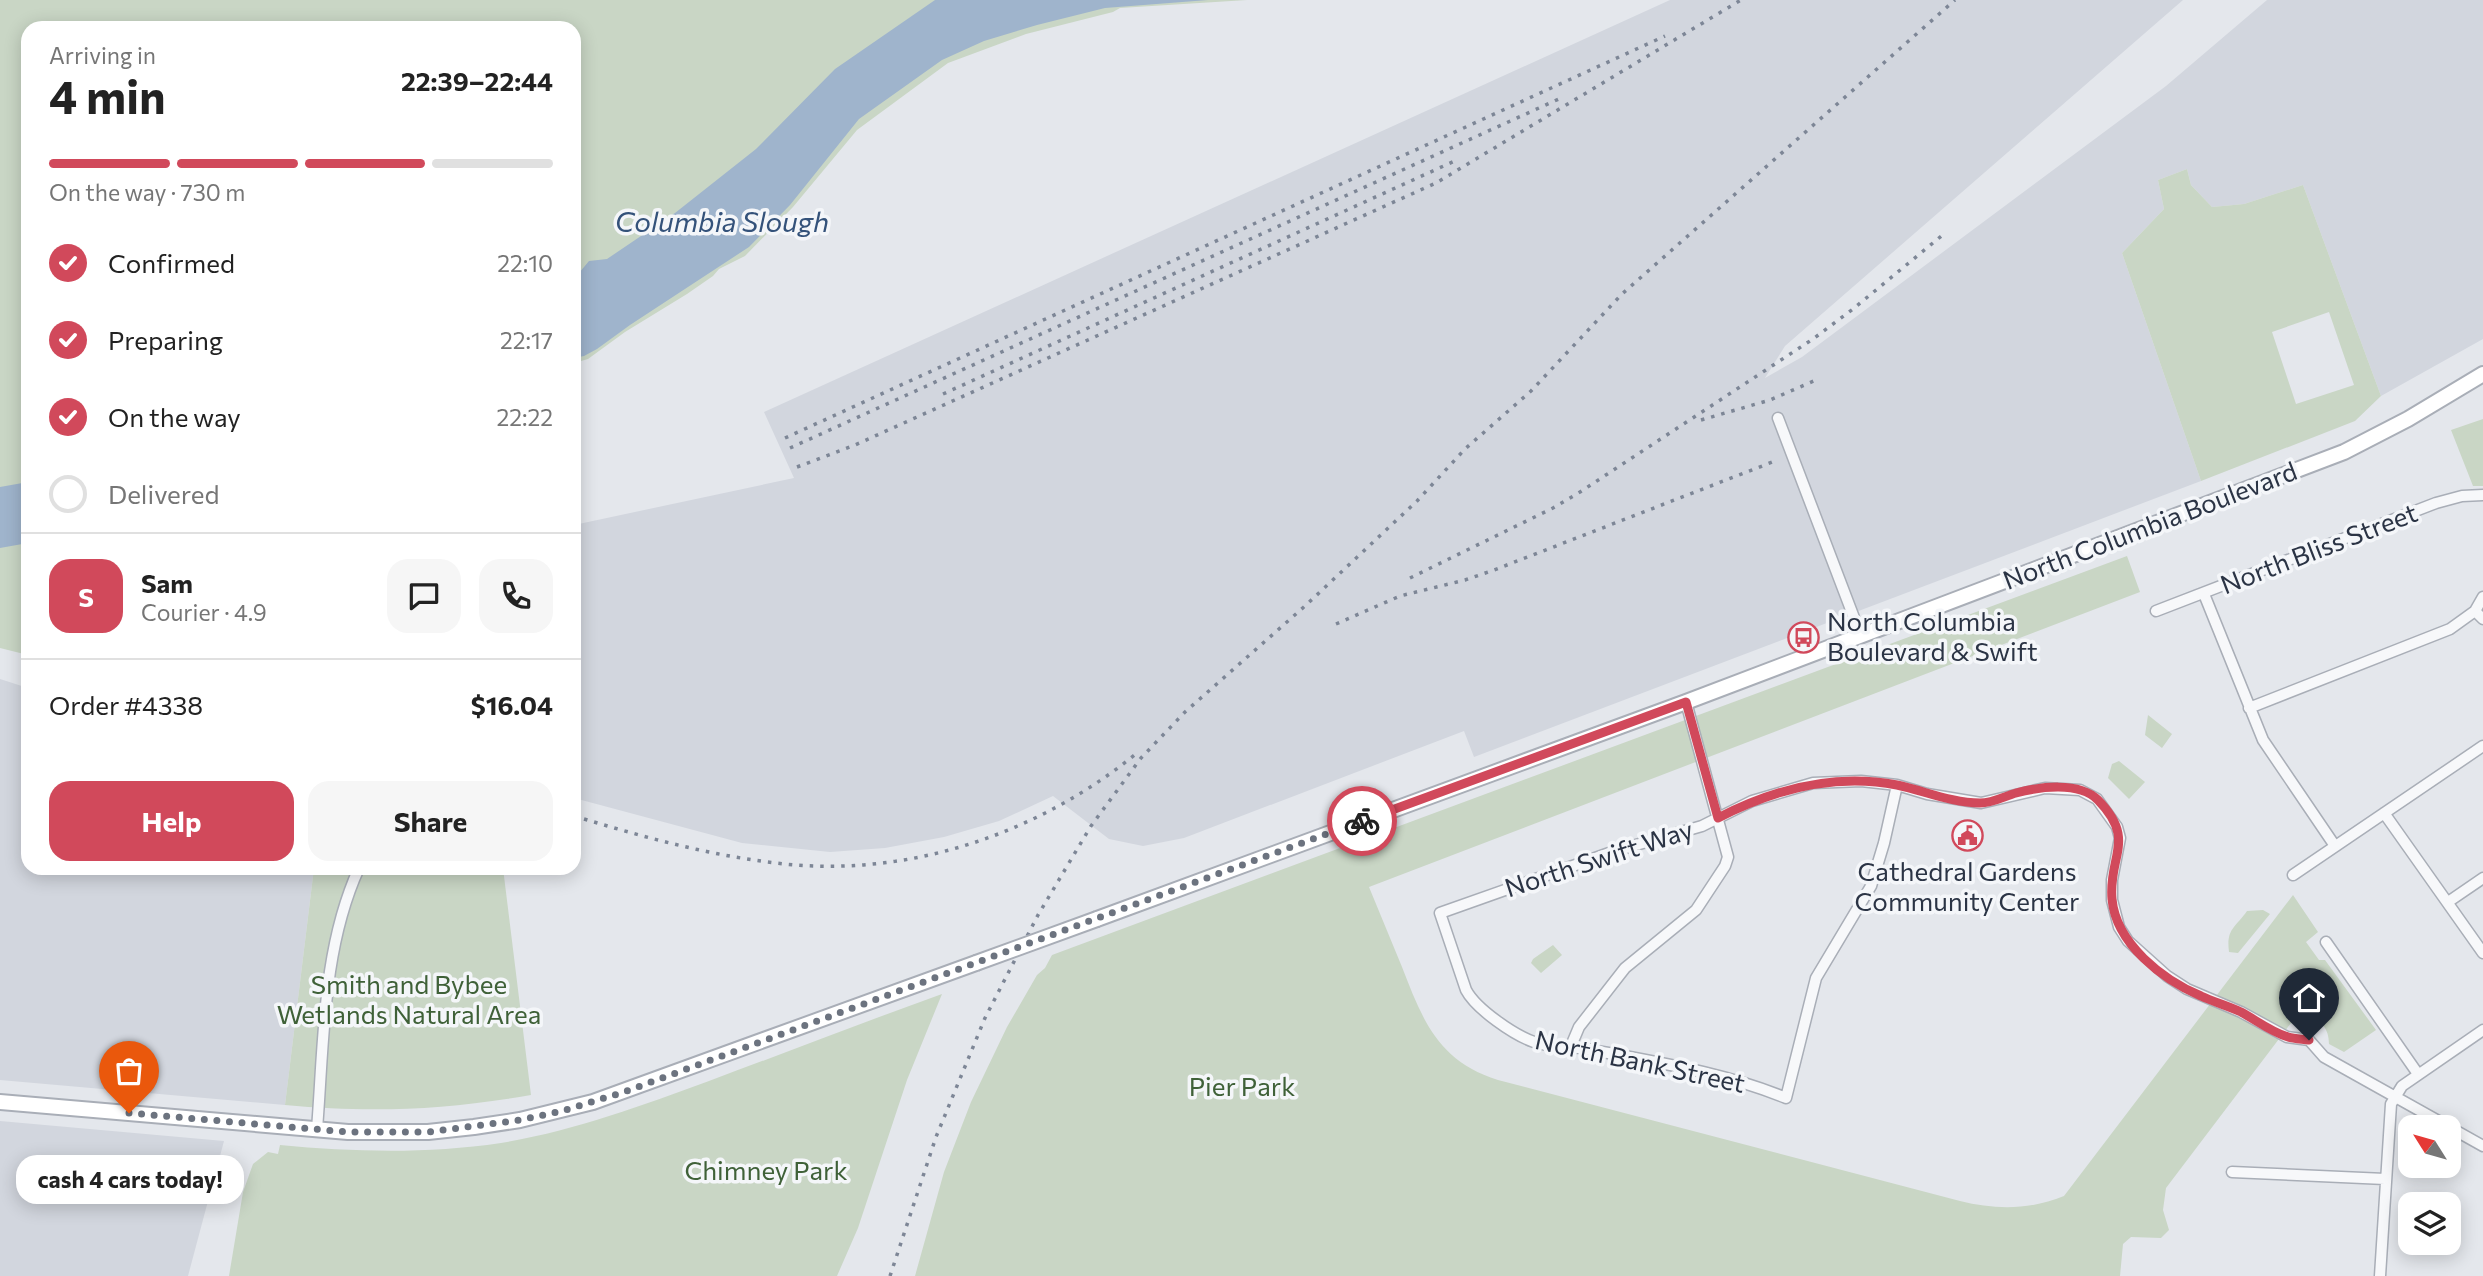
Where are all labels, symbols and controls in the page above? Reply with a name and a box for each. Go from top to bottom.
text: Arriving in [49,41,156,69]
text: 22:39–22:44 [401,65,553,96]
text: 4 min [49,67,166,123]
text: On the way · 730 m [49,178,245,206]
water label: Columbia Slough [615,204,829,238]
icon: check [49,244,87,282]
text: Confirmed [108,247,235,278]
text: 22:10 [497,249,553,277]
icon: check [49,321,87,359]
text: Preparing [108,324,223,355]
text: 22:17 [500,326,553,354]
icon: check [49,398,87,436]
text: On the way [108,401,241,432]
text: 22:22 [497,403,553,431]
street label: North Columbia Boulevard [1998,454,2301,595]
text: Delivered [108,478,219,509]
street label: North Bliss Street [2216,496,2421,599]
button: chat [387,559,461,633]
button: phone [479,559,553,633]
text: Sam [141,567,193,598]
text: S [78,581,94,612]
text: Courier · 4.9 [141,598,267,626]
place label: North Columbia Boulevard & Swift [1827,605,2038,666]
bus stop icon: North Columbia Boulevard & Swift [1787,620,1821,654]
text: Order #4338 [49,689,203,720]
text: $16.04 [471,689,553,720]
button: Help [49,781,294,861]
button: Share [308,781,553,861]
courier [1327,786,1397,856]
icon: bike [1343,802,1381,840]
street label: North Swift Way [1501,813,1697,903]
public building icon: Cathedral Gardens Community Center [1950,819,1984,853]
place label: Cathedral Gardens Community Center [1855,855,2079,916]
park label: Smith and Bybee Wetlands Natural Area [277,968,541,1029]
pin [2279,968,2339,1040]
icon: home [2290,979,2328,1017]
street label: North Bank Street [1532,1023,1748,1098]
pin [99,1041,159,1113]
icon: bag [110,1052,148,1090]
park label: Pier Park [1189,1070,1295,1101]
north arrow [2398,1115,2460,1178]
map controls [2398,1115,2461,1255]
park label: Chimney Park [684,1154,848,1185]
callout: cash 4 cars today! [15,1155,243,1204]
text: cash 4 cars today! [37,1165,223,1193]
button: layers [2398,1192,2461,1255]

